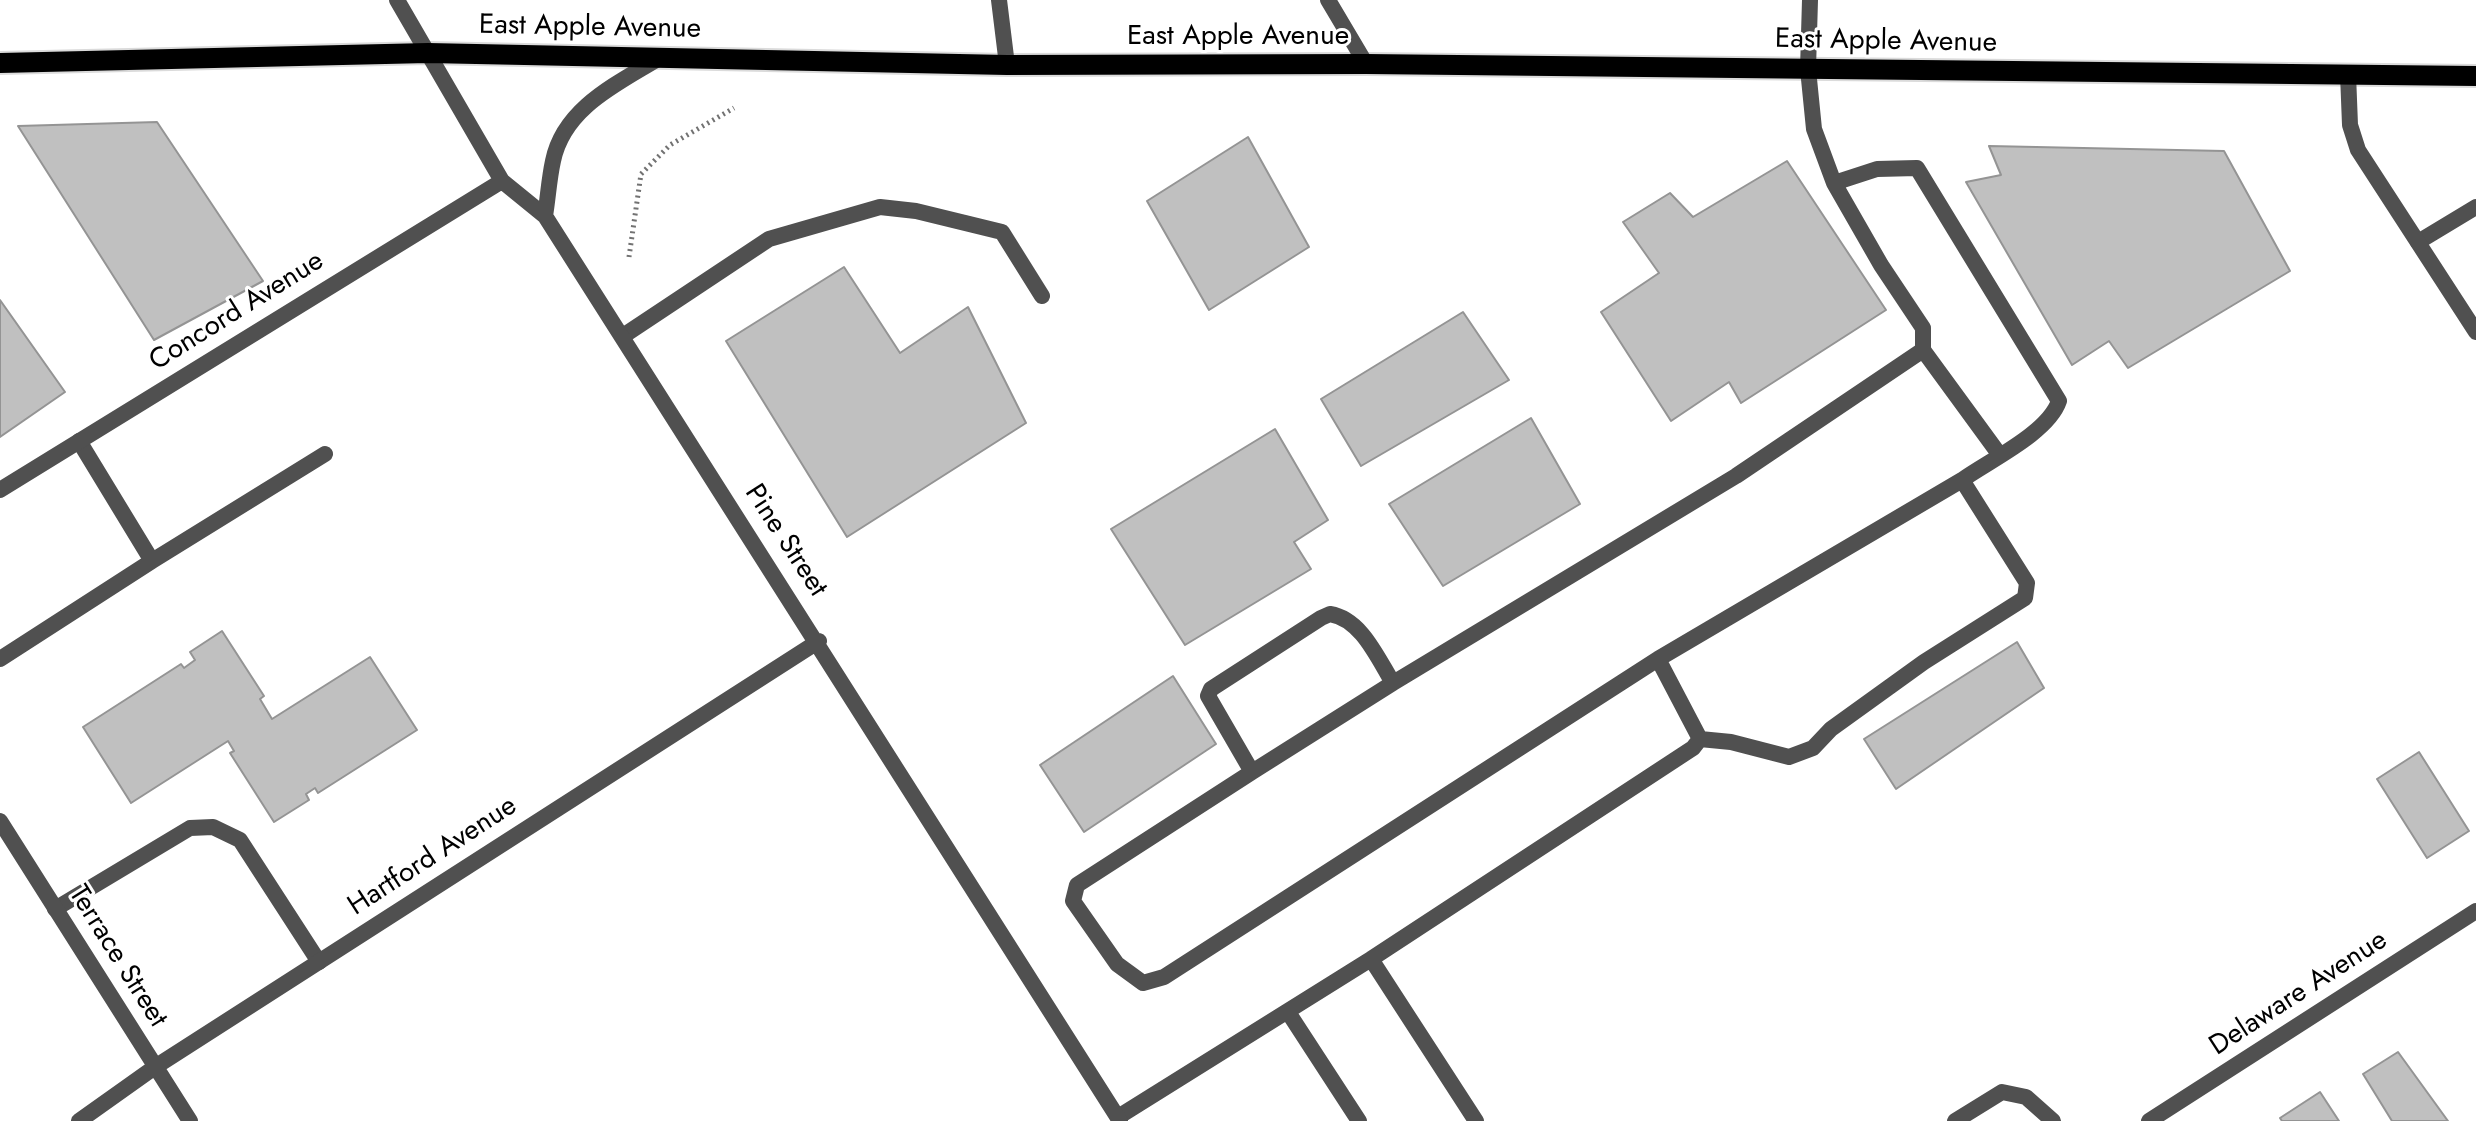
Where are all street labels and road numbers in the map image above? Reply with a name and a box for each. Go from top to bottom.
street label: East Apple Avenue [479,9,701,47]
street label: East Apple Avenue [1127,20,1349,54]
street label: East Apple Avenue [1775,23,1997,61]
street label: Concord Avenue [144,245,330,379]
street label: Pine Street [736,479,834,603]
street label: Hartford Avenue [342,790,524,924]
street label: Terrace Street [60,880,174,1034]
street label: Delaware Avenue [2204,924,2394,1064]

